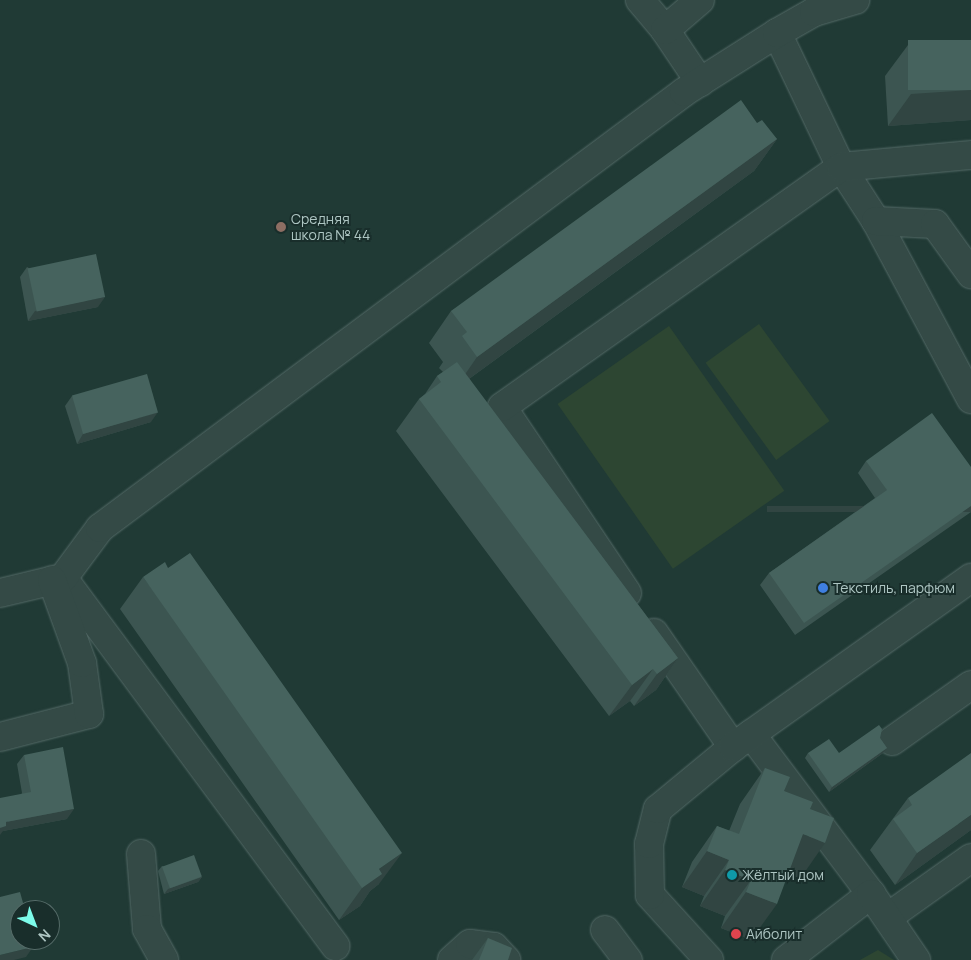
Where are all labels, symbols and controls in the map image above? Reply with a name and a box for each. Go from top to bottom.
place label: Средняя школа № 44 [291,211,370,243]
marker: Средняя школа № 44 [275,221,287,233]
place label: Текстиль, парфюм [833,580,955,596]
marker: Текстиль, парфюм [817,582,829,594]
place label: Жёлтый дом [742,867,824,883]
marker: Жёлтый дом [726,869,738,881]
north arrow [10,900,60,950]
text: N [35,925,55,946]
place label: Айболит [746,926,802,942]
marker: Айболит [730,928,742,940]

